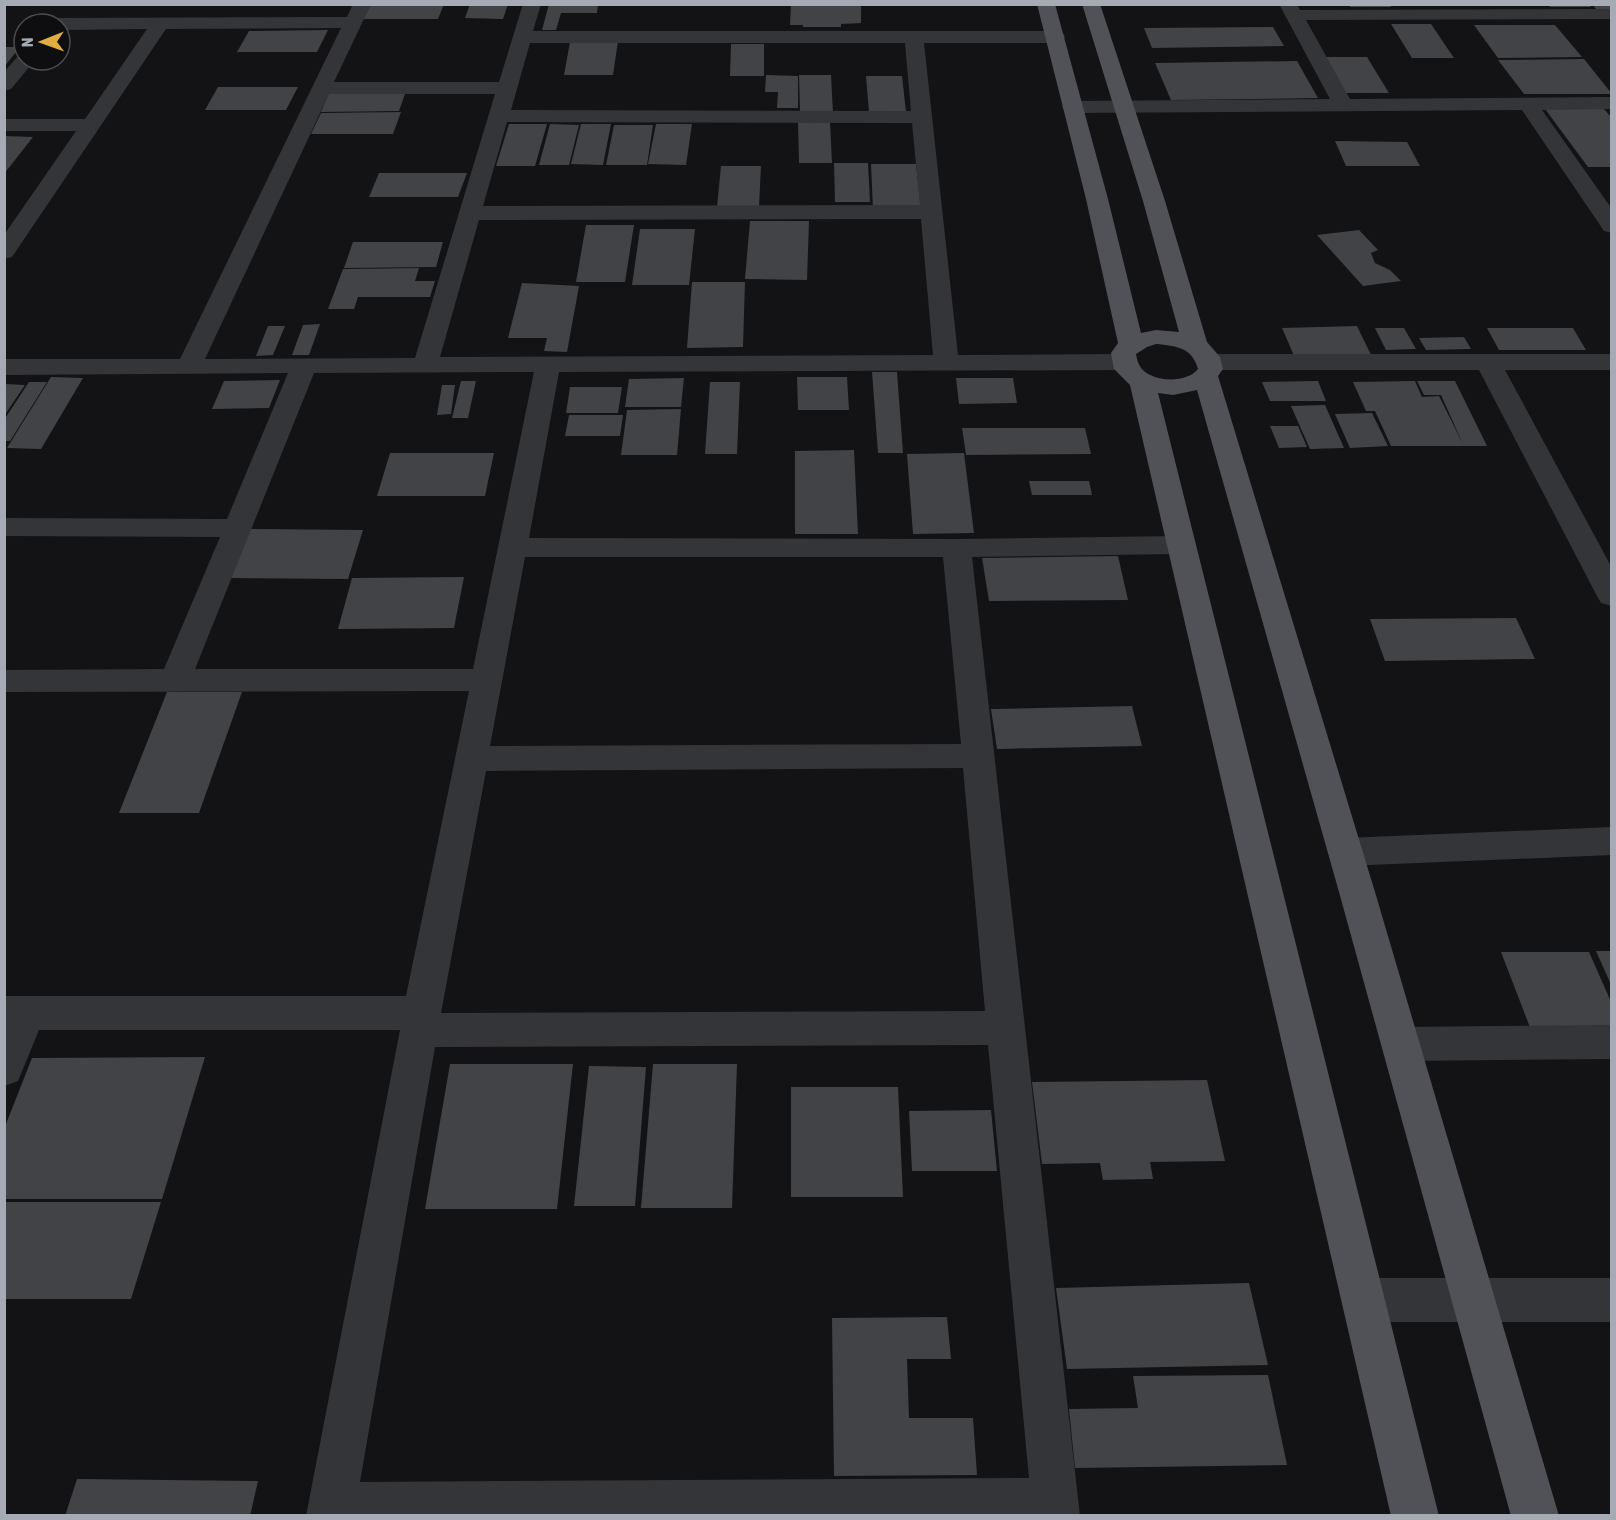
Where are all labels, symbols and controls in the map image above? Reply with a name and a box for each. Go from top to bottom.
north arrow [12,12,72,72]
text: N [18,37,36,47]

